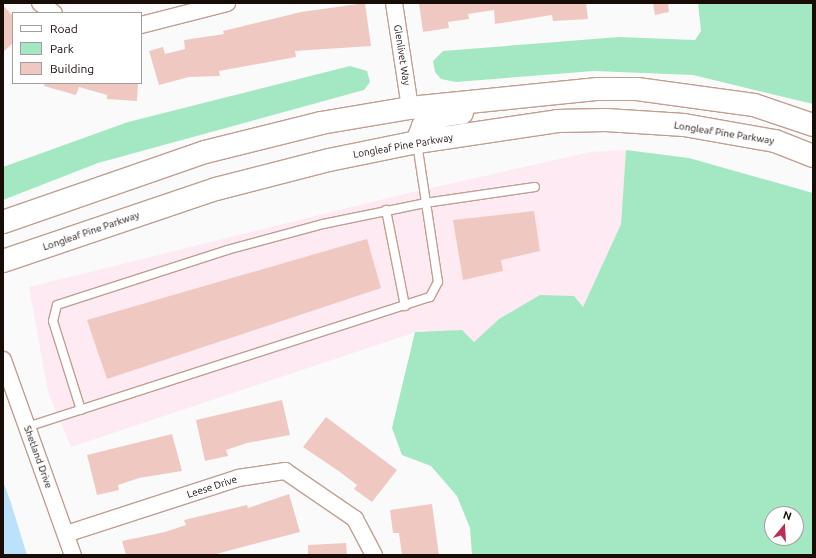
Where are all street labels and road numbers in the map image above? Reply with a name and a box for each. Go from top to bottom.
street label: Glenlivet Way [391,24,413,86]
street label: Longleaf Pine Parkway [673,119,775,147]
street label: Longleaf Pine Parkway [352,131,454,161]
street label: Longleaf Pine Parkway [41,209,141,253]
street label: Shetland Drive [21,424,55,490]
street label: Leese Drive [185,473,239,501]

